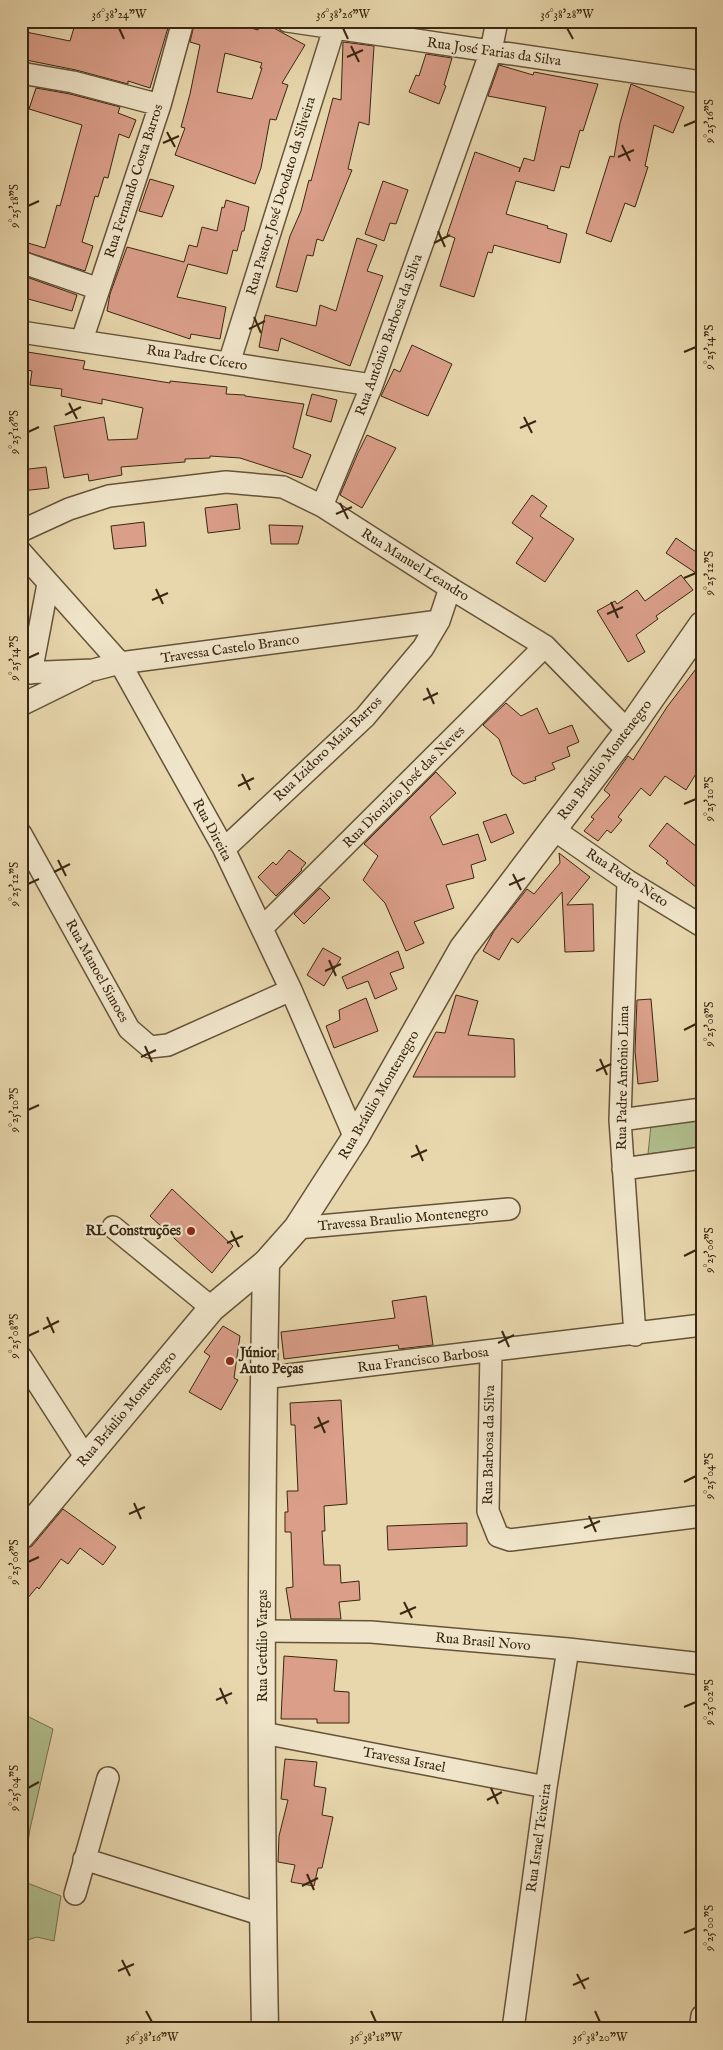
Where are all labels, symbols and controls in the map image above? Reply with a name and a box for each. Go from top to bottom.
text: 36°38'24"W [92,7,147,22]
text: 36°38'26"W [316,7,371,22]
text: 36°38'28"W [540,7,594,22]
street label: Rua José Farias da Silva [426,34,563,70]
street label: Rua Pastor José Deodato da Silveira [242,94,320,297]
text: 9°25'16"S [702,99,717,144]
street label: Rua Fernando Costa Barros [101,102,167,260]
text: 9°25'18"S [7,184,22,229]
street label: Rua Antônio Barbosa da Silva [351,251,427,418]
text: 9°25'14"S [702,325,717,370]
street label: Rua Padre Cícero [145,341,249,375]
text: 9°25'16"S [7,410,22,455]
street label: Rua Manuel Leandro [358,524,473,606]
text: 9°25'12"S [702,551,717,596]
street label: Travessa Castelo Branco [160,630,301,668]
text: 9°25'14"S [7,636,22,681]
street label: Rua Izidoro Maia Barros [270,692,386,805]
street label: Rua Bráulio Montenegro [554,696,656,824]
street label: Rua Dionizio José das Neves [339,722,469,852]
text: 9°25'10"S [702,777,717,822]
street label: Rua Direita [188,796,236,865]
street label: Rua Pedro Neto [582,845,672,912]
text: 9°25'12"S [7,862,22,907]
street label: Rua Manoel Simoes [61,916,133,1026]
text: 9°25'08"S [702,1001,717,1048]
street label: Rua Padre Antônio Lima [613,1005,633,1150]
street label: Rua Bráulio Montenegro [335,1027,424,1163]
text: 9°25'10"S [7,1088,22,1133]
street label: Travessa Braulio Montenegro [317,1203,489,1235]
place label: RL Construções [85,1222,181,1240]
marker: RL Construções [185,1225,197,1237]
text: 9°25'06"S [702,1227,717,1274]
text: 9°25'08"S [7,1313,22,1360]
street label: Rua Francisco Barbosa [356,1343,491,1377]
place label: Júnior Auto Peças [238,1344,303,1378]
street label: Rua Bráulio Montenegro [73,1347,181,1471]
marker: Júnior Auto Peças [224,1355,236,1367]
street label: Rua Barbosa da Silva [479,1384,499,1505]
text: 9°25'04"S [702,1453,717,1500]
text: 9°25'06"S [7,1539,22,1586]
street label: Rua Getúlio Vargas [254,1590,272,1702]
street label: Rua Brasil Novo [435,1629,532,1655]
text: 9°25'02"S [702,1679,717,1726]
street label: Travessa Israel [361,1743,447,1777]
text: 9°25'04"S [7,1765,22,1812]
street label: Rua Israel Teixeira [522,1782,556,1894]
text: 9°25'00"S [702,1905,717,1952]
text: 36°38'16"W [126,2030,179,2045]
text: 36°38'18"W [350,2030,403,2045]
text: 36°38'20"W [573,2030,628,2045]

